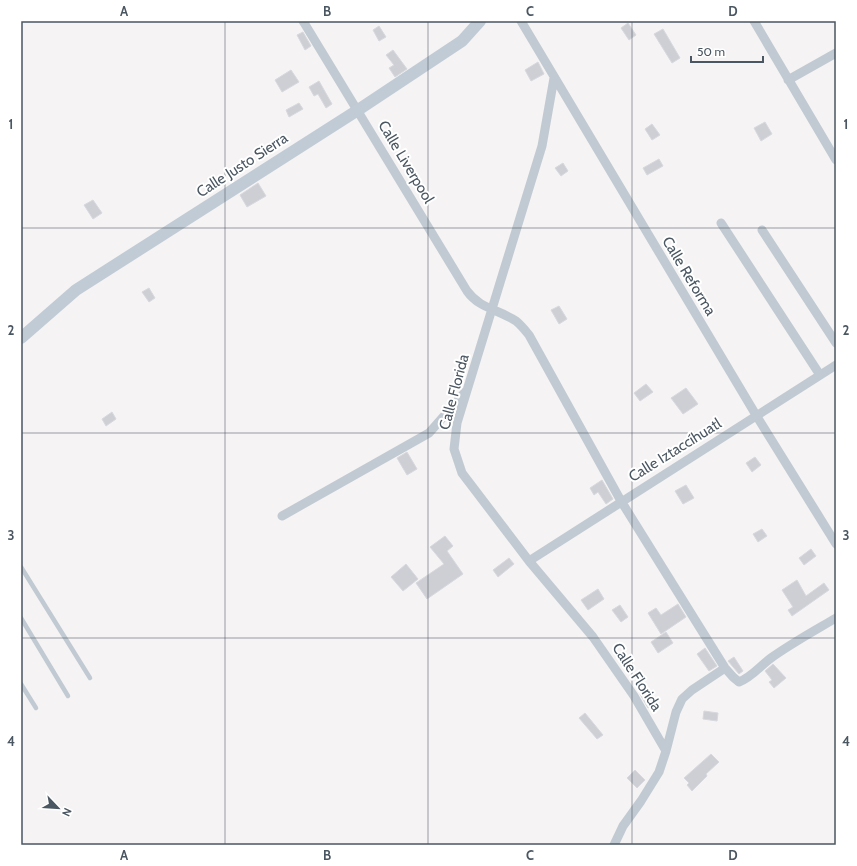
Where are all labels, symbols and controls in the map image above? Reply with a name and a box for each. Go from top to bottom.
text: A [120,3,129,19]
text: B [323,3,331,19]
text: C [526,3,534,19]
text: D [728,3,738,19]
scale bar [691,38,763,64]
text: 50 m [697,44,725,59]
text: 1 [9,116,13,132]
text: 1 [844,116,848,132]
street label: Calle Liverpool [374,117,438,207]
street label: Calle Justo Sierra [193,128,292,201]
street label: Calle Reforma [658,233,720,320]
text: 2 [8,322,15,338]
text: 2 [843,322,850,338]
street label: Calle Florida [435,351,473,432]
street label: Calle Iztaccíhuatl [625,414,725,486]
text: 3 [7,527,15,543]
text: 3 [842,527,850,543]
street label: Calle Florida [608,640,666,715]
text: 4 [7,733,15,749]
text: 4 [842,733,850,749]
north arrow [38,788,78,828]
text: N [59,806,75,819]
text: A [120,847,129,863]
text: B [323,847,331,863]
text: C [526,847,534,863]
text: D [728,847,738,863]

